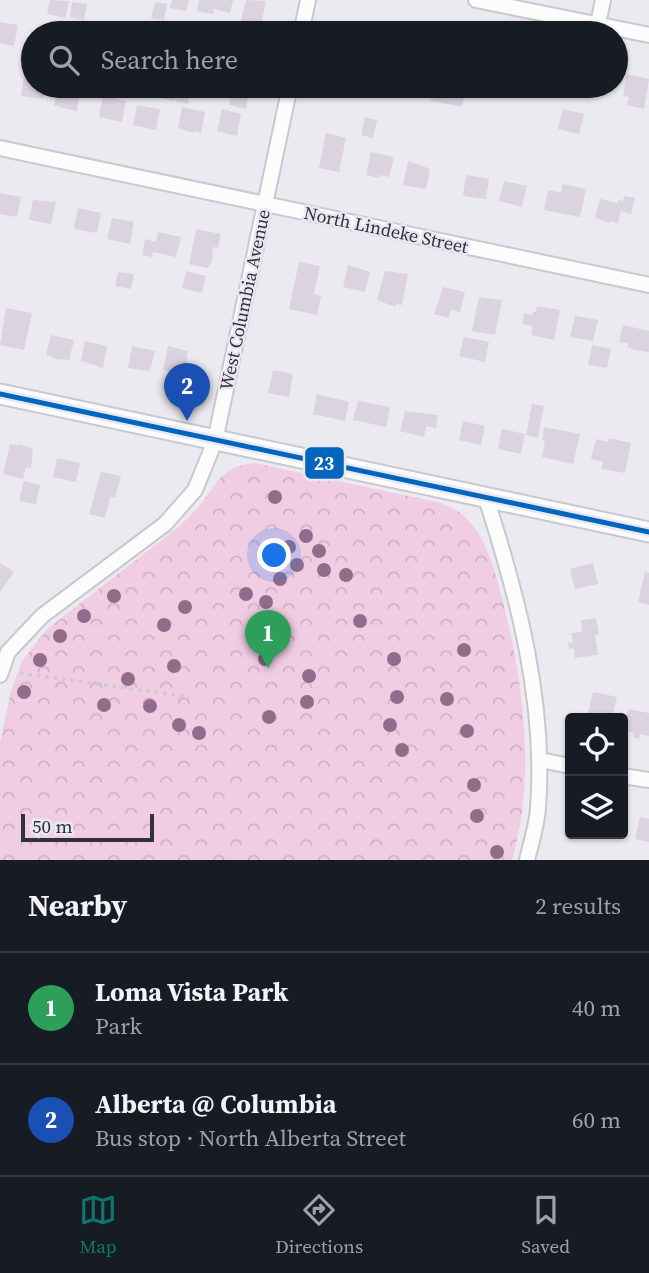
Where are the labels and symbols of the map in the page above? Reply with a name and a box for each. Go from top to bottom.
street label: North Lindeke Street [302,200,471,259]
street label: West Columbia Avenue [213,207,276,393]
pin: 2 [164,363,210,421]
line badge: 23 [304,446,345,480]
text: 23 [314,450,334,476]
your location [257,538,291,572]
pin: 1 [245,610,291,668]
scale bar [21,811,154,843]

